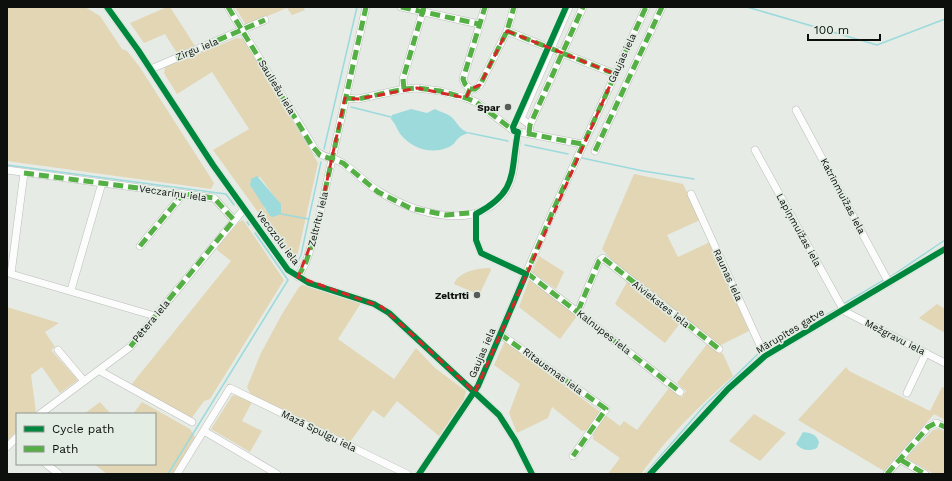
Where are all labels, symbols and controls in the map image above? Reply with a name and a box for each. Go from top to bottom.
scale bar [808,16,880,42]
text: 100 m [814,23,849,37]
street label: Gaujas iela [606,31,638,84]
street label: Zirgu iela [174,35,220,62]
street label: Sauliešu iela [256,58,298,117]
place label: Spar [477,102,501,113]
marker: Spar [503,102,513,112]
street label: Katrīnmuižas iela [818,156,868,236]
street label: Veczariņu iela [138,183,208,204]
street label: Zeltrītu iela [306,190,330,248]
street label: Lapiņmuižas iela [773,191,824,269]
street label: Vecozolu iela [254,209,302,267]
street label: Raunas iela [711,247,745,303]
street label: Aiviekstes iela [630,278,692,330]
place label: Zeltrīti [435,290,469,301]
marker: Zeltrīti [472,290,482,300]
street label: Pētera iela [130,297,172,344]
street label: Mārupītes gatve [754,306,826,356]
street label: Kalnupes iela [575,308,633,357]
street label: Mežgravu iela [863,317,927,357]
street label: Gaujas iela [467,326,498,380]
street label: Rītausmas iela [521,346,585,397]
street label: Mazā Spulgu iela [280,408,359,454]
legend [16,413,156,465]
text: Cycle path [52,422,114,436]
text: Path [52,442,78,456]

